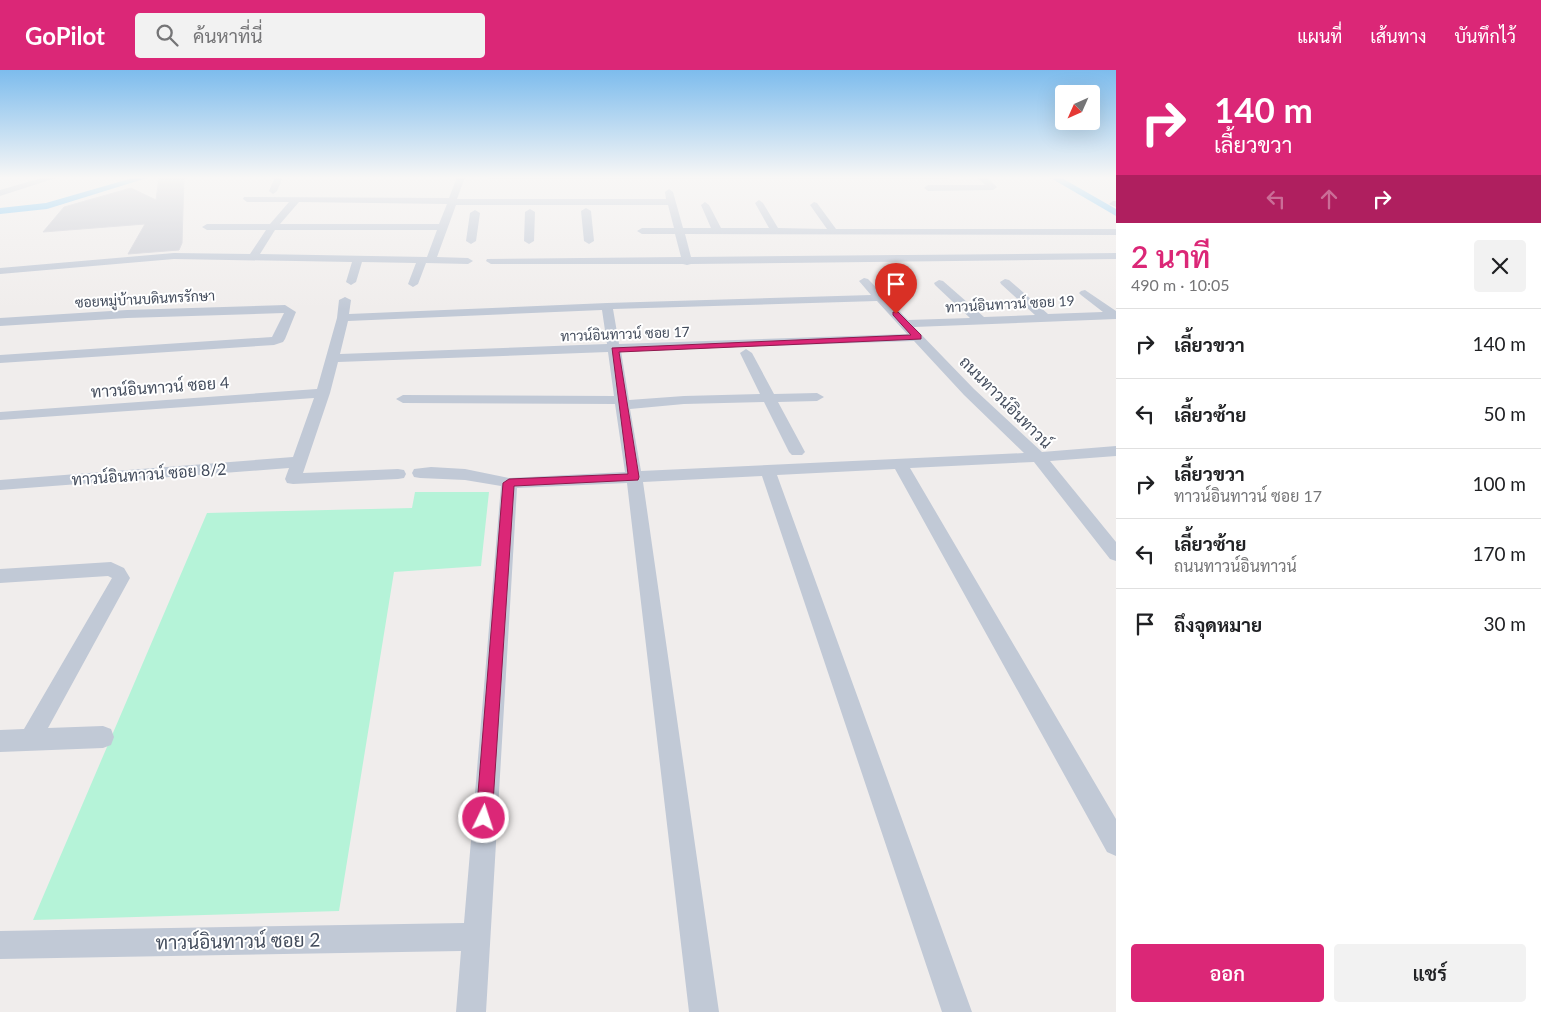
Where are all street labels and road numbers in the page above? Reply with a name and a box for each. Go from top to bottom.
street label: ซอยหมู่บ้านบดินทรรักษา [74,286,216,313]
street label: ทาวน์อินทาวน์ ซอย 19 [945,292,1075,315]
street label: ทาวน์อินทาวน์ ซอย 17 [560,323,690,344]
street label: ถนนทาวน์อินทาวน์ [956,350,1058,452]
street label: ทาวน์อินทาวน์ ซอย 4 [90,370,230,401]
street label: ทาวน์อินทาวน์ ซอย 8/2 [71,457,227,488]
street label: ทาวน์อินทาวน์ ซอย 2 [155,928,321,953]

